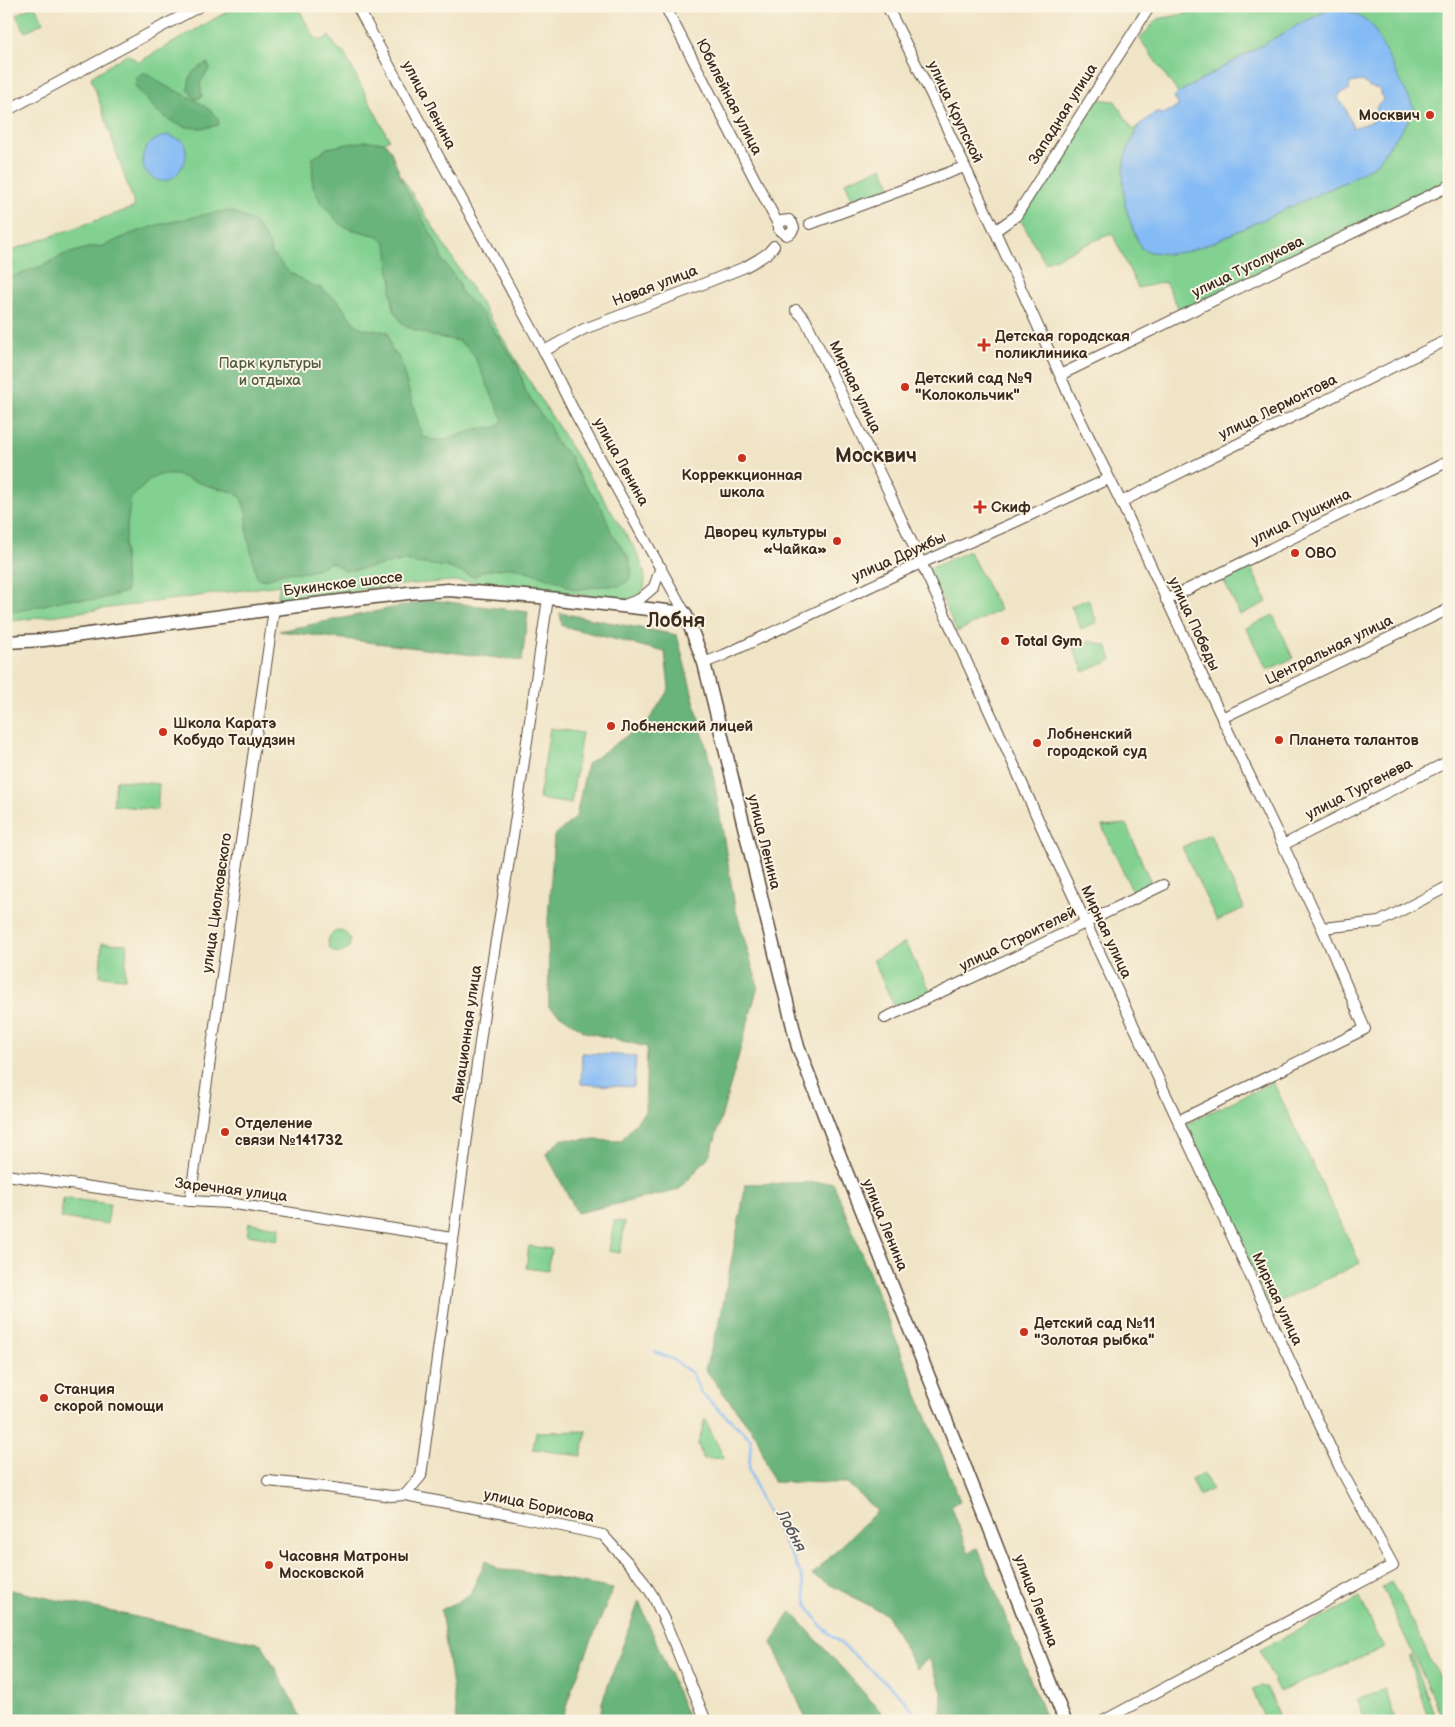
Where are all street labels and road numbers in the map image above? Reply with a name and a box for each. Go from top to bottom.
street label: Юбилейная улица [691,36,767,158]
street label: улица Ленина [398,57,460,153]
street label: улица Крупской [923,58,987,166]
street label: Западная улица [1024,60,1102,168]
street label: улица Туголукова [1189,232,1307,302]
street label: Новая улица [610,261,700,311]
street label: Мирная улица [824,338,886,436]
street label: улица Лермонтова [1216,370,1340,444]
street label: улица Ленина [589,415,653,509]
street label: улица Пушкина [1248,485,1354,549]
street label: улица Дружбы [849,528,949,586]
street label: Букинское шоссе [282,567,404,601]
street label: улица Победы [1164,574,1224,674]
street label: Центральная улица [1262,611,1396,689]
street label: улица Тургенева [1302,754,1416,824]
street label: улица Ленина [743,792,785,892]
street label: улица Циолковского [198,832,236,974]
street label: Мирная улица [1076,882,1136,982]
street label: улица Строителей [956,902,1080,976]
street label: Авиационная улица [448,964,486,1105]
street label: Заречная улица [174,1174,289,1206]
street label: улица Ленина [858,1176,912,1274]
street label: Мирная улица [1247,1249,1307,1349]
street label: улица Борисова [482,1485,596,1527]
street label: улица Ленина [1010,1552,1062,1650]

